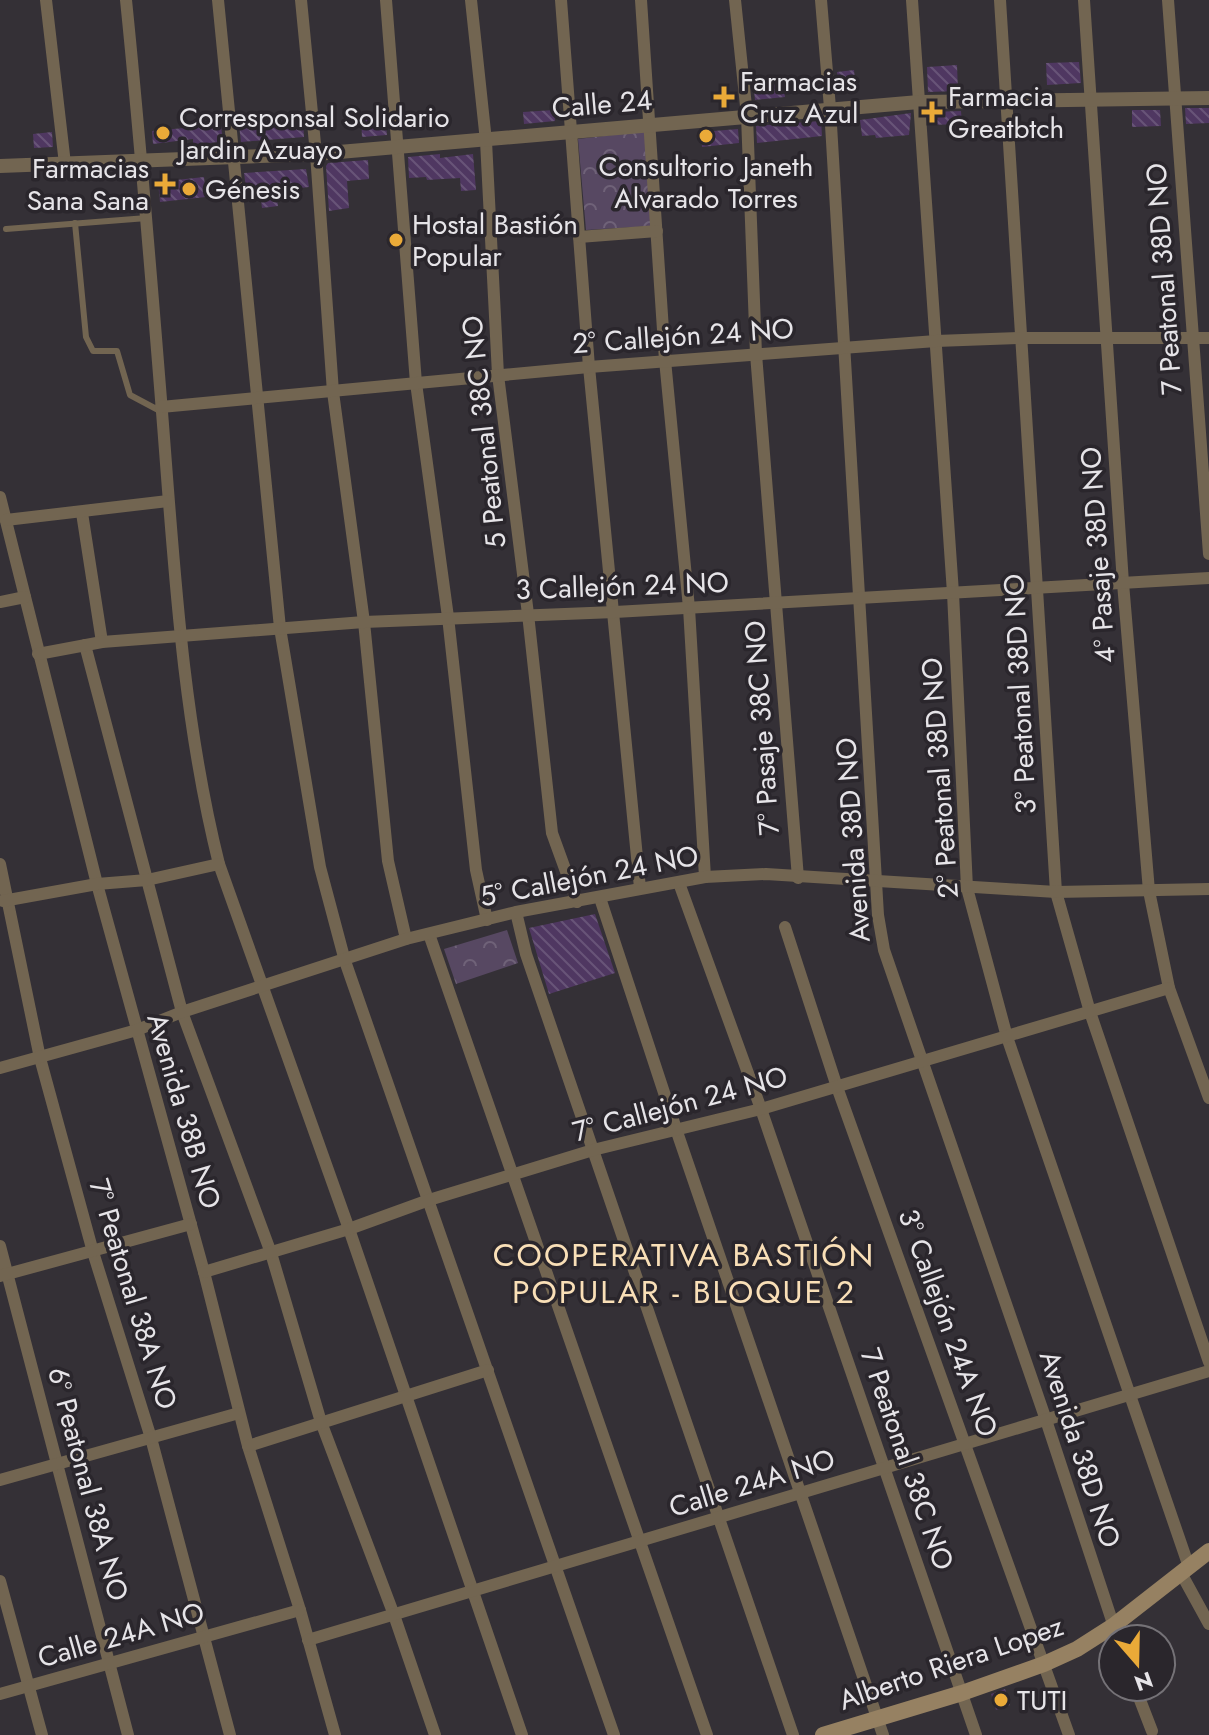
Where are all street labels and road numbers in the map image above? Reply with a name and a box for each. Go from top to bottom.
street label: Calle 24 [550,79,654,129]
street label: 7 Peatonal 38D NO [1135,162,1193,396]
street label: 2° Callejón 24 NO [571,308,795,364]
street label: 5 Peatonal 38C NO [451,314,517,550]
street label: 4° Pasaje 38D NO [1070,445,1126,665]
street label: 3 Callejón 24 NO [515,562,729,610]
street label: 3° Peatonal 38D NO [993,573,1047,815]
street label: 7° Pasaje 38C NO [734,619,790,837]
street label: 2° Peatonal 38D NO [911,656,969,900]
street label: Avenida 38D NO [825,736,881,944]
street label: 5° Callejón 24 NO [476,835,702,917]
street label: Avenida 38B NO [137,1008,231,1214]
street label: 7° Callejón 24 NO [568,1056,792,1152]
street label: 7° Peatonal 38A NO [78,1174,188,1414]
street label: 3° Callejón 24A NO [888,1203,1008,1443]
street label: 7 Peatonal 38C NO [850,1342,964,1576]
street label: Avenida 38D NO [1029,1345,1131,1553]
street label: 6º Peatonal 38A NO [37,1363,139,1605]
street label: Calle 24A NO [664,1438,840,1528]
street label: Calle 24A NO [33,1592,209,1678]
street label: Alberto Riera Lopez [833,1605,1069,1721]

